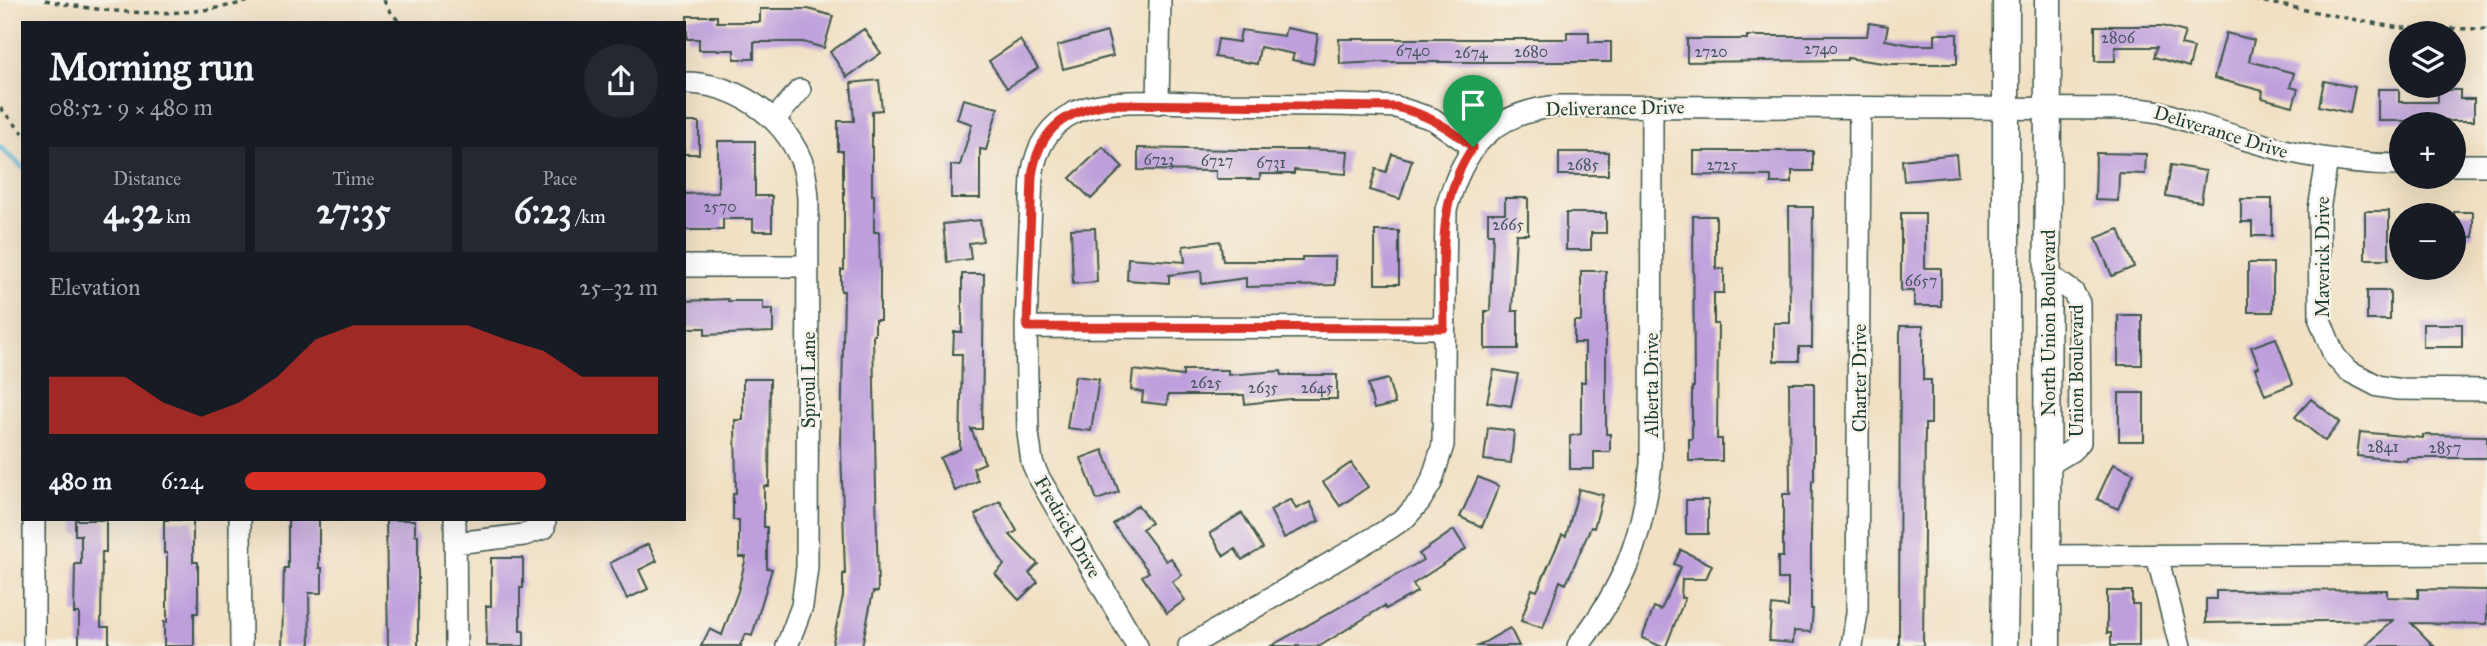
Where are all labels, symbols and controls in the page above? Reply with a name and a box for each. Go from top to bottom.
map controls [2389,21,2466,280]
button: layers [2389,21,2466,98]
house number: 2806 [2101,28,2136,47]
house number: 2740 [1804,39,1838,58]
house number: 6740 [1396,41,1430,60]
house number: 2680 [1514,42,1548,61]
house number: 2720 [1694,42,1728,61]
house number: 2674 [1454,43,1489,62]
text: Morning run [49,44,254,90]
button: share [584,44,658,118]
pin [1443,75,1503,147]
icon: arrive [1454,86,1492,124]
text: 08:52 · 9 × 480 m [49,93,213,121]
street label: Deliverance Drive [1545,95,1685,121]
street label: Deliverance Drive [2151,101,2291,163]
button: + [2389,112,2466,189]
house number: 6723 [1143,150,1175,169]
house number: 6727 [1201,151,1233,170]
house number: 6731 [1256,153,1286,172]
house number: 2685 [1567,155,1600,174]
house number: 2725 [1706,155,1738,174]
text: Distance [113,167,181,190]
text: Time [332,167,375,190]
text: Pace [543,167,577,190]
text: 4.32 [103,190,162,233]
text: 27:35 [316,190,391,233]
text: 6:23 [514,190,572,233]
street label: Maverick Drive [2311,196,2334,318]
house number: 2570 [703,197,737,216]
button: − [2389,203,2466,280]
text: km [162,205,191,228]
text: /km [572,205,606,228]
house number: 2665 [1492,215,1524,234]
street label: North Union Boulevard [2037,229,2060,416]
house number: 6657 [1905,271,1937,290]
text: Elevation [49,273,140,301]
text: 25–32 m [579,273,658,301]
street label: Union Boulevard [2065,304,2088,438]
street label: Charter Drive [1848,324,1871,432]
street label: Sproul Lane [797,332,820,428]
street label: Alberta Drive [1640,332,1663,438]
house number: 2625 [1190,373,1222,392]
house number: 2635 [1248,378,1279,397]
house number: 2645 [1301,378,1334,397]
house number: 2841 [2367,437,2399,456]
house number: 2857 [2429,438,2461,457]
text: 480 m [49,467,112,495]
text: 6:24 [161,467,203,495]
street label: Fredrick Drive [1030,472,1106,582]

